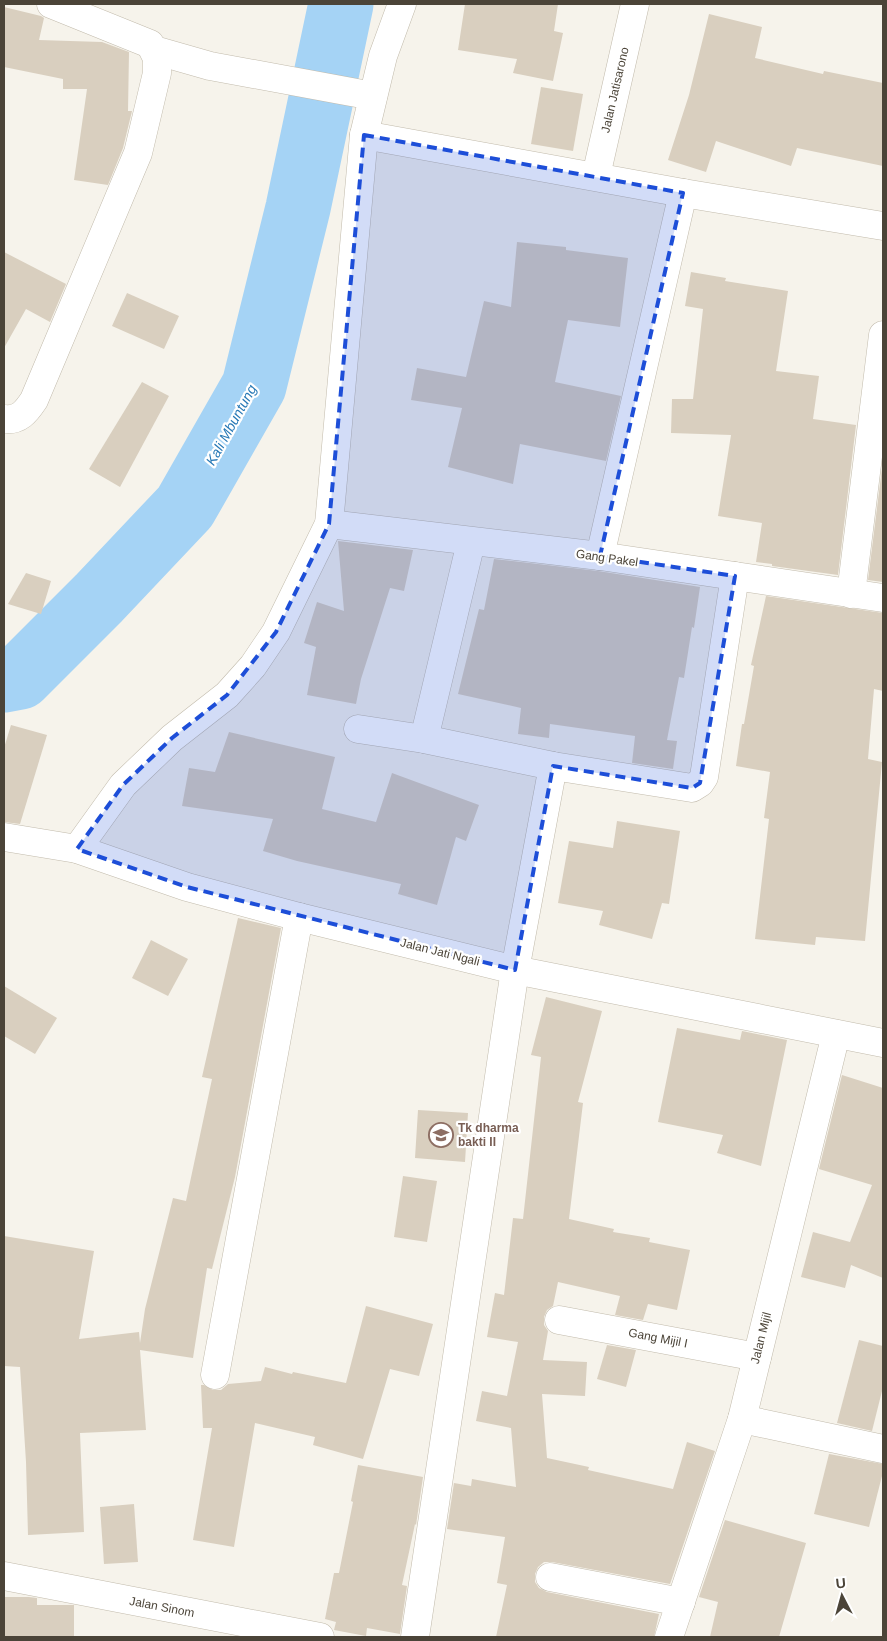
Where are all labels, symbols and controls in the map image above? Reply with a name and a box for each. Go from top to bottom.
street label: Jalan Jatisarono [598,46,632,134]
water label: Kali Mbuntung [202,382,260,468]
street label: Gang Pakel [575,547,639,569]
street label: Jalan Jati Ngali [399,935,481,969]
place label: Tk dharma bakti II [458,1121,519,1149]
school or university icon: Tk dharma bakti II [428,1122,454,1148]
street label: Jalan Mijil [748,1311,774,1365]
street label: Gang Mijil I [627,1325,689,1351]
north arrow [817,1571,867,1621]
text: U [835,1575,847,1592]
street label: Jalan Sinom [128,1594,196,1620]

